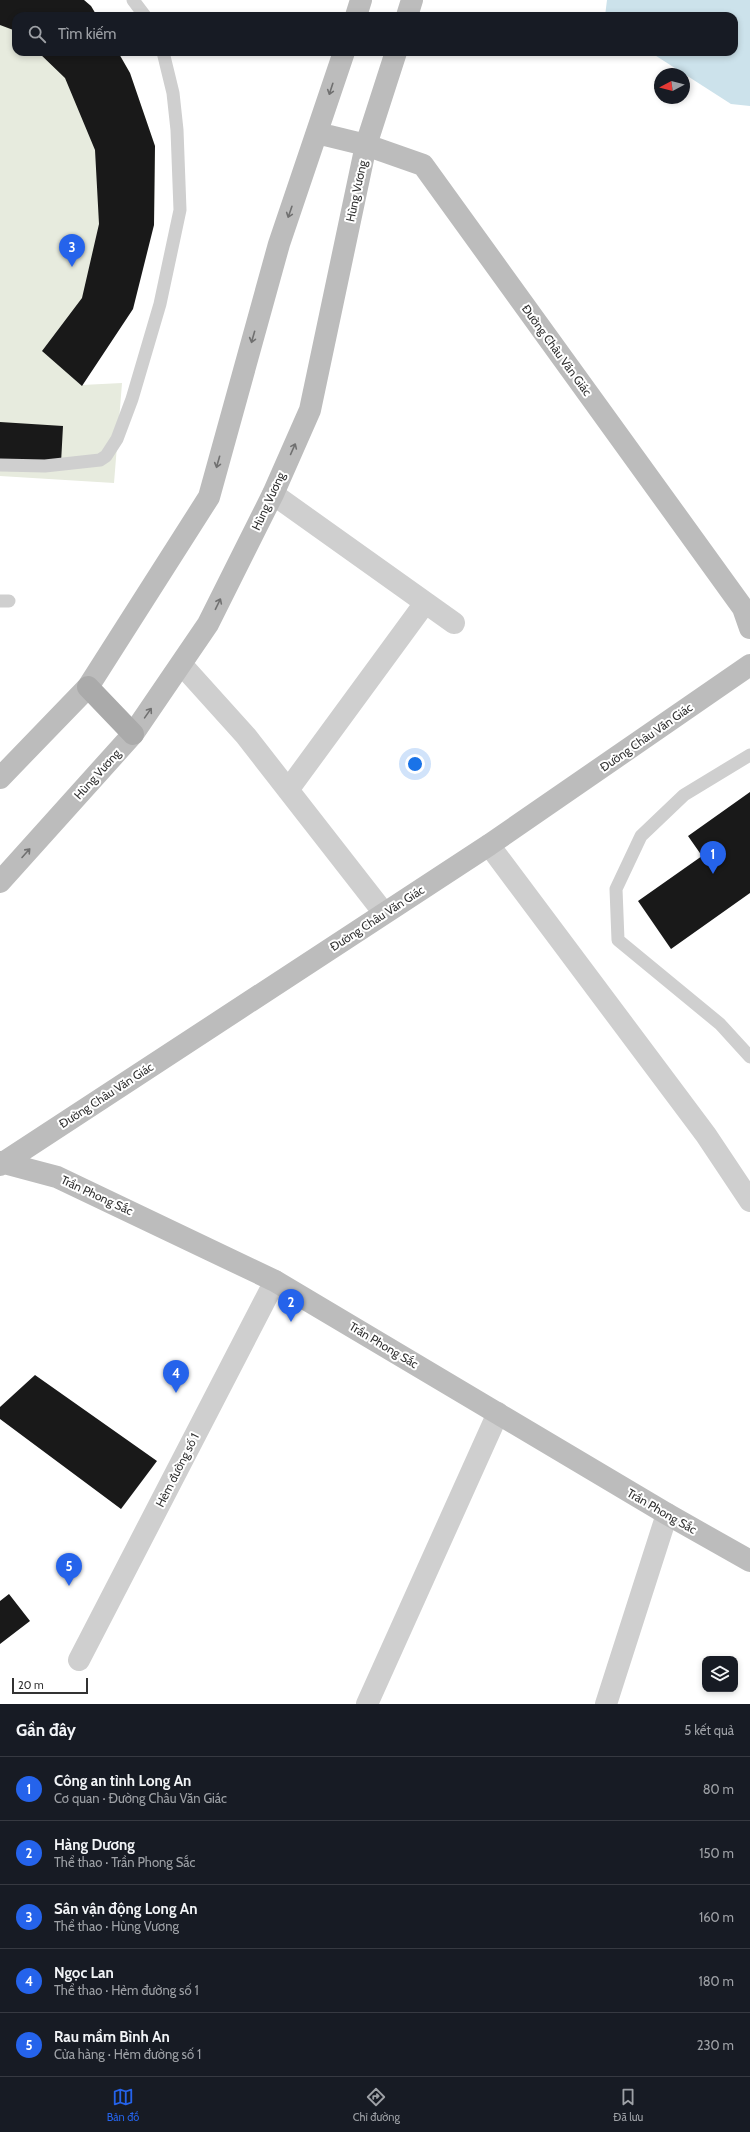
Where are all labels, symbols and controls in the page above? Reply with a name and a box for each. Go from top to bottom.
search box [12,12,738,56]
icon: search [26,23,48,45]
text: Tìm kiếm [58,25,116,43]
north arrow [654,68,690,104]
one-way arrow [327,83,335,95]
street label: Hùng Vương [342,158,370,223]
one-way arrow [286,206,293,219]
pin: 3 [59,234,85,267]
street label: Đường Châu Văn Giác [519,301,596,399]
one-way arrow [249,330,257,343]
one-way arrow [290,443,297,455]
one-way arrow [214,455,222,468]
street label: Hùng Vương [248,469,288,532]
one-way arrow [215,598,222,610]
street label: Đường Châu Văn Giác [597,699,696,775]
one-way arrow [144,708,152,719]
street label: Hùng Vương [71,745,124,802]
your location [405,754,425,774]
pin: 1 [700,841,726,874]
one-way arrow [21,849,30,859]
street label: Đường Châu Văn Giác [327,882,427,954]
street label: Đường Châu Văn Giác [56,1059,156,1131]
street label: Trần Phong Sắc [59,1172,136,1218]
pin: 2 [278,1289,304,1322]
street label: Trần Phong Sắc [347,1319,422,1372]
pin: 4 [163,1360,189,1393]
street label: Hẻm đường số 1 [152,1431,202,1509]
street label: Trần Phong Sắc [625,1485,700,1537]
pin: 5 [56,1553,82,1586]
map controls [702,1656,738,1692]
button: layers [702,1656,738,1692]
scale bar [12,1676,88,1695]
text: 20 m [18,1678,44,1692]
text: Gần đây [16,1720,76,1740]
text: 5 kết quả [684,1722,734,1738]
text: Công an tỉnh Long An [54,1772,191,1790]
text: 1 [27,1781,31,1797]
text: 80 m [703,1781,734,1797]
text: Cơ quan · Đường Châu Văn Giác [54,1790,227,1806]
text: Hàng Dương [54,1836,135,1854]
text: 2 [26,1845,32,1861]
text: 150 m [699,1845,734,1861]
text: Thể thao · Trần Phong Sắc [54,1854,195,1870]
text: Sân vận động Long An [54,1900,197,1918]
text: 3 [25,1909,33,1925]
text: 160 m [699,1909,734,1925]
text: Thể thao · Hùng Vương [54,1918,179,1934]
text: Ngọc Lan [54,1964,114,1982]
text: 4 [25,1973,33,1989]
text: 180 m [698,1973,734,1989]
text: Thể thao · Hẻm đường số 1 [54,1982,199,1998]
text: Rau mầm Bình An [54,2028,170,2046]
text: 5 [26,2037,32,2053]
text: 230 m [697,2037,734,2053]
text: Cửa hàng · Hẻm đường số 1 [54,2046,201,2062]
tab: Bản đồ [107,2086,139,2124]
tab: Chỉ đường [353,2086,400,2124]
tab: Đã lưu [613,2086,643,2124]

